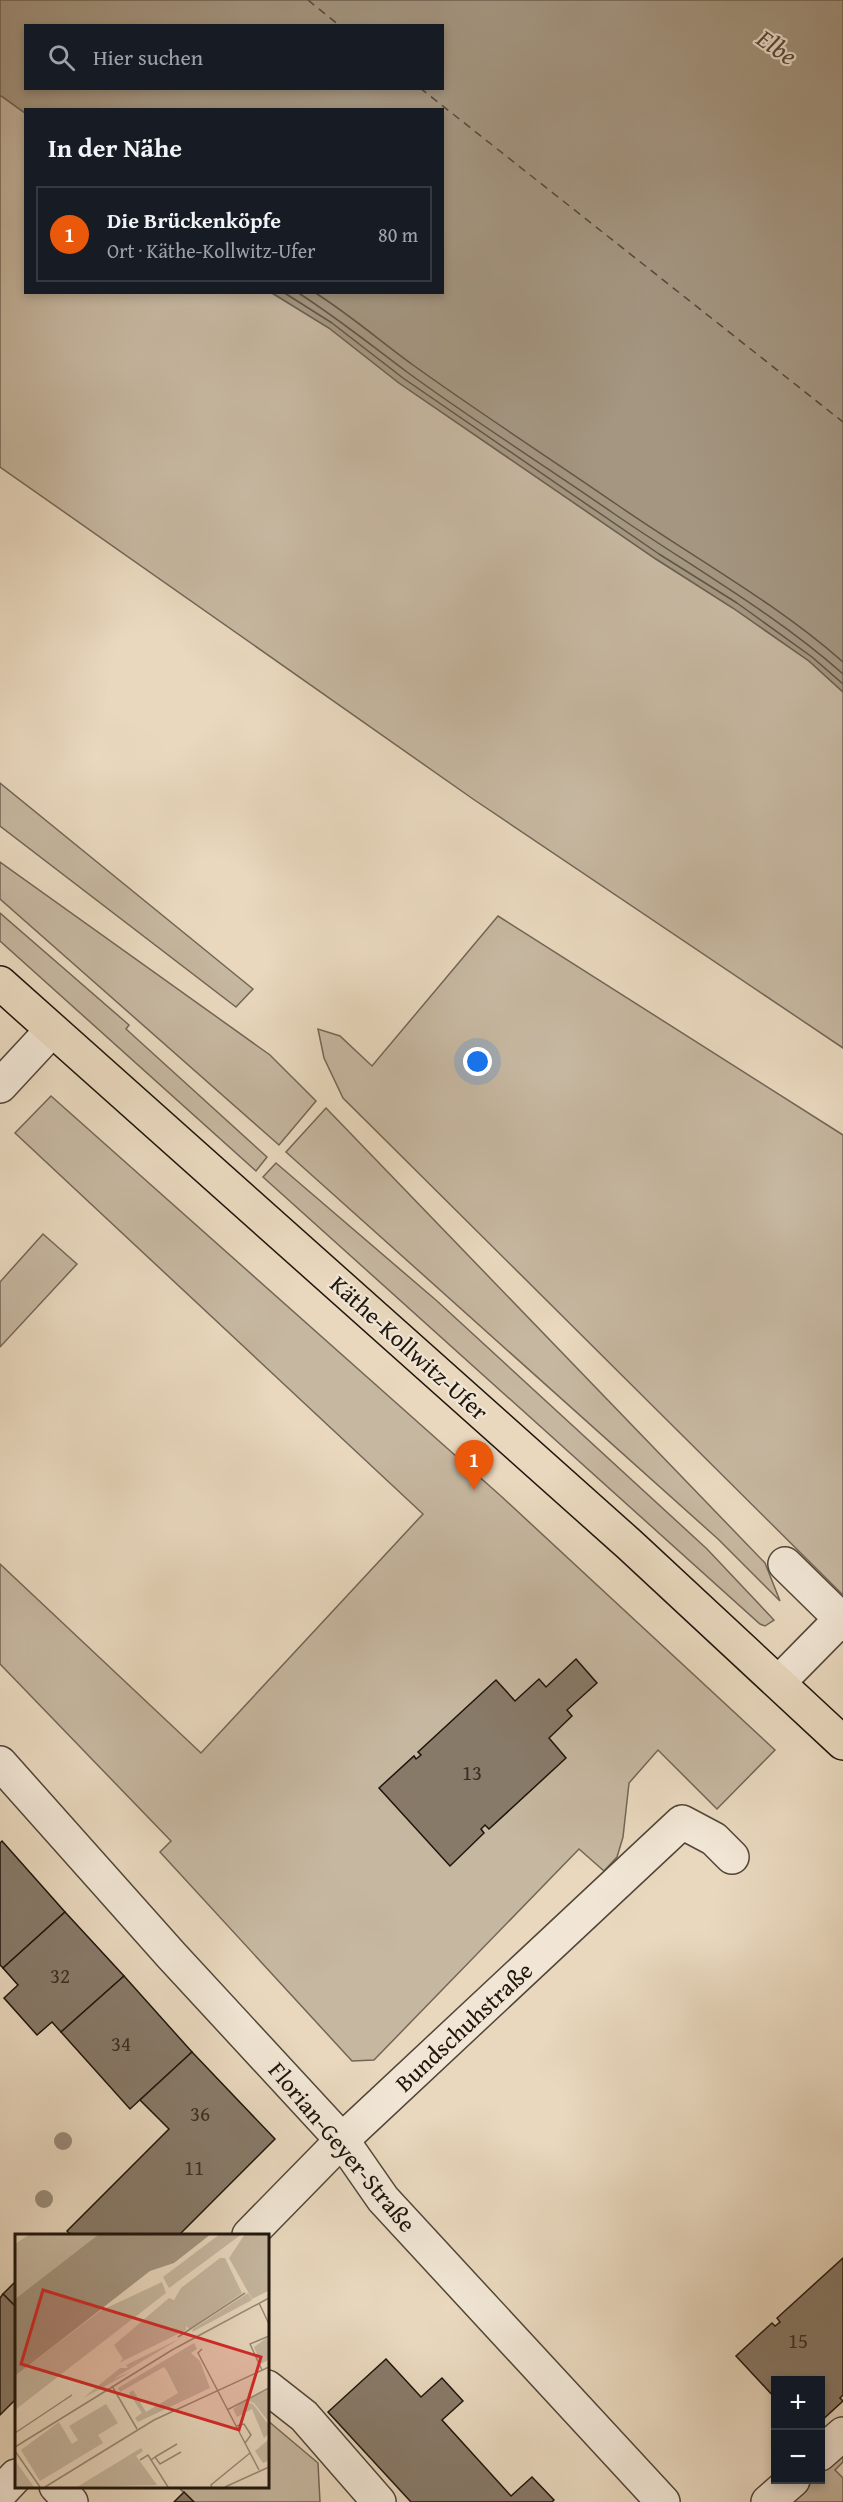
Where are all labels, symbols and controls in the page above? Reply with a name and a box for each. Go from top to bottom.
water label: Elbe [748,18,805,74]
search box [24,24,444,90]
icon: search [45,41,78,74]
text: Hier suchen [93,41,203,73]
text: In der Nähe [48,128,182,167]
text: Die Brückenköpfe [107,204,281,236]
text: 1 [64,220,75,249]
text: 80 m [378,220,418,249]
text: Ort · Käthe-Kollwitz-Ufer [107,236,315,265]
your location [463,1047,492,1076]
street label: Käthe-Kollwitz-Ufer [322,1267,496,1428]
pin: 1 [454,1440,494,1490]
house number: 13 [462,1757,482,1788]
street label: Bundschuhstraße [387,1953,540,2100]
house number: 32 [50,1960,70,1991]
house number: 34 [111,2028,131,2059]
street label: Florian-Geyer-Straße [260,2054,424,2240]
house number: 36 [190,2098,210,2129]
house number: 11 [184,2152,204,2183]
inset map [15,2234,268,2487]
house number: 15 [788,2325,808,2356]
map controls [771,2376,825,2484]
button: + [771,2376,825,2430]
button: − [771,2430,825,2484]

